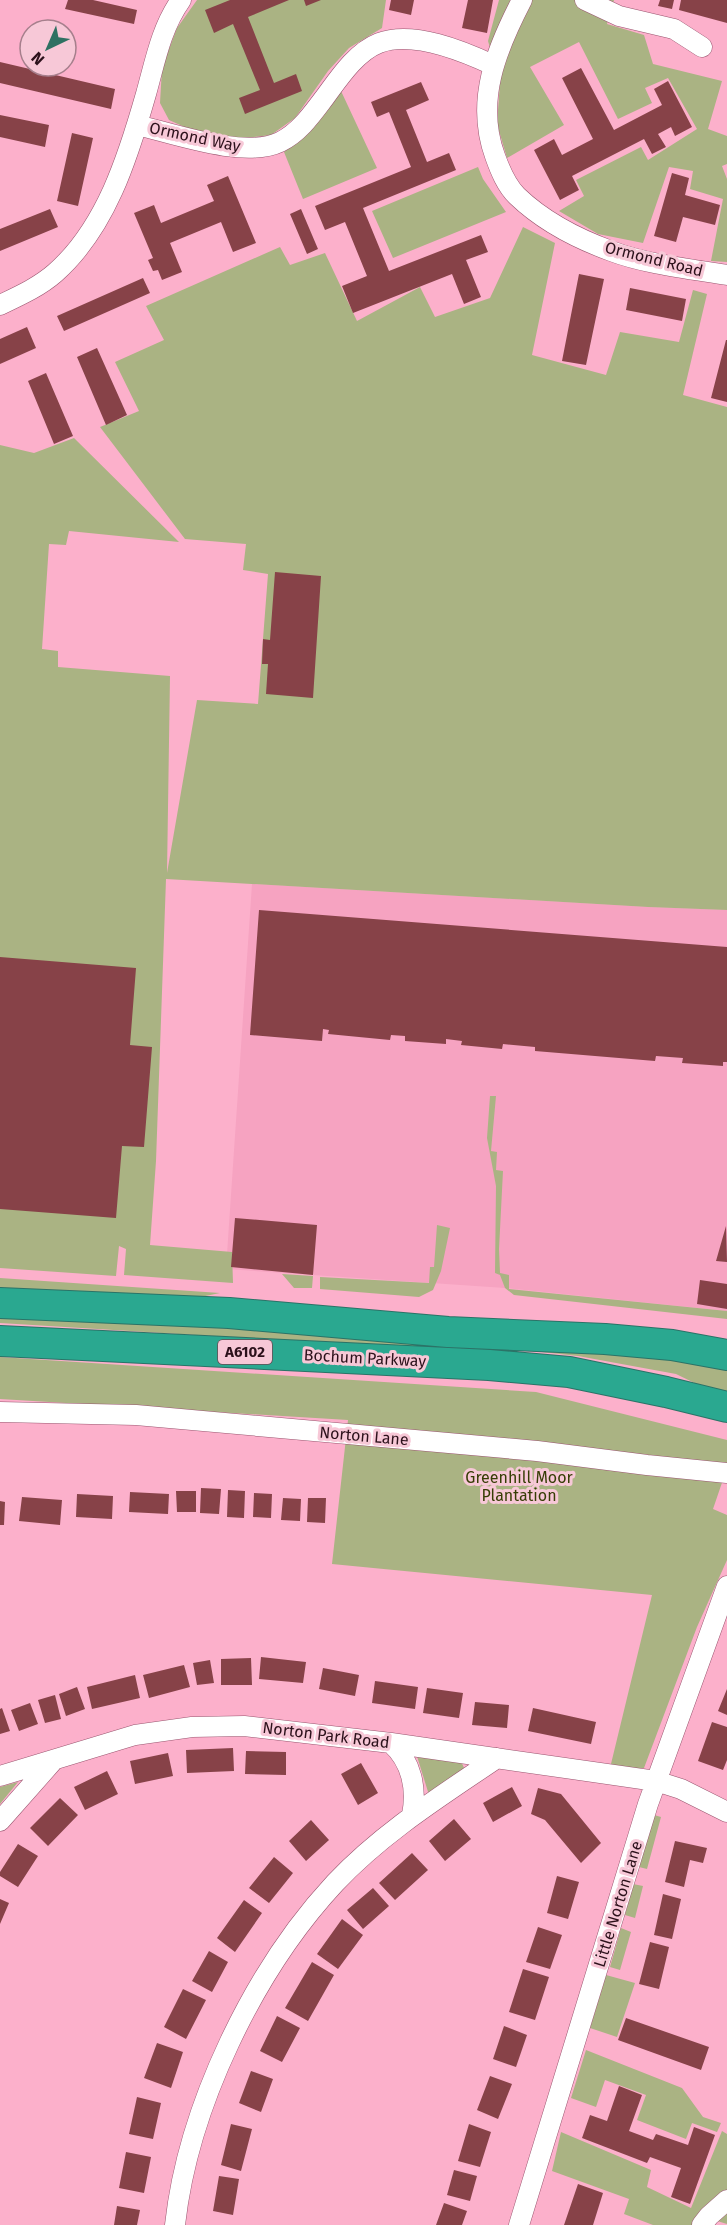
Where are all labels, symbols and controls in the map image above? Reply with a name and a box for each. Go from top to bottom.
north arrow [18,18,78,78]
text: N [28,48,48,69]
street label: Ormond Way [148,118,242,156]
street label: Ormond Road [603,238,705,280]
road number: A6102 [218,1340,272,1364]
street label: Bochum Parkway [303,1345,427,1371]
street label: Norton Lane [319,1423,409,1449]
park label: Greenhill Moor Plantation [465,1468,574,1505]
street label: Norton Park Road [262,1718,390,1752]
street label: Little Norton Lane [590,1839,646,1969]

